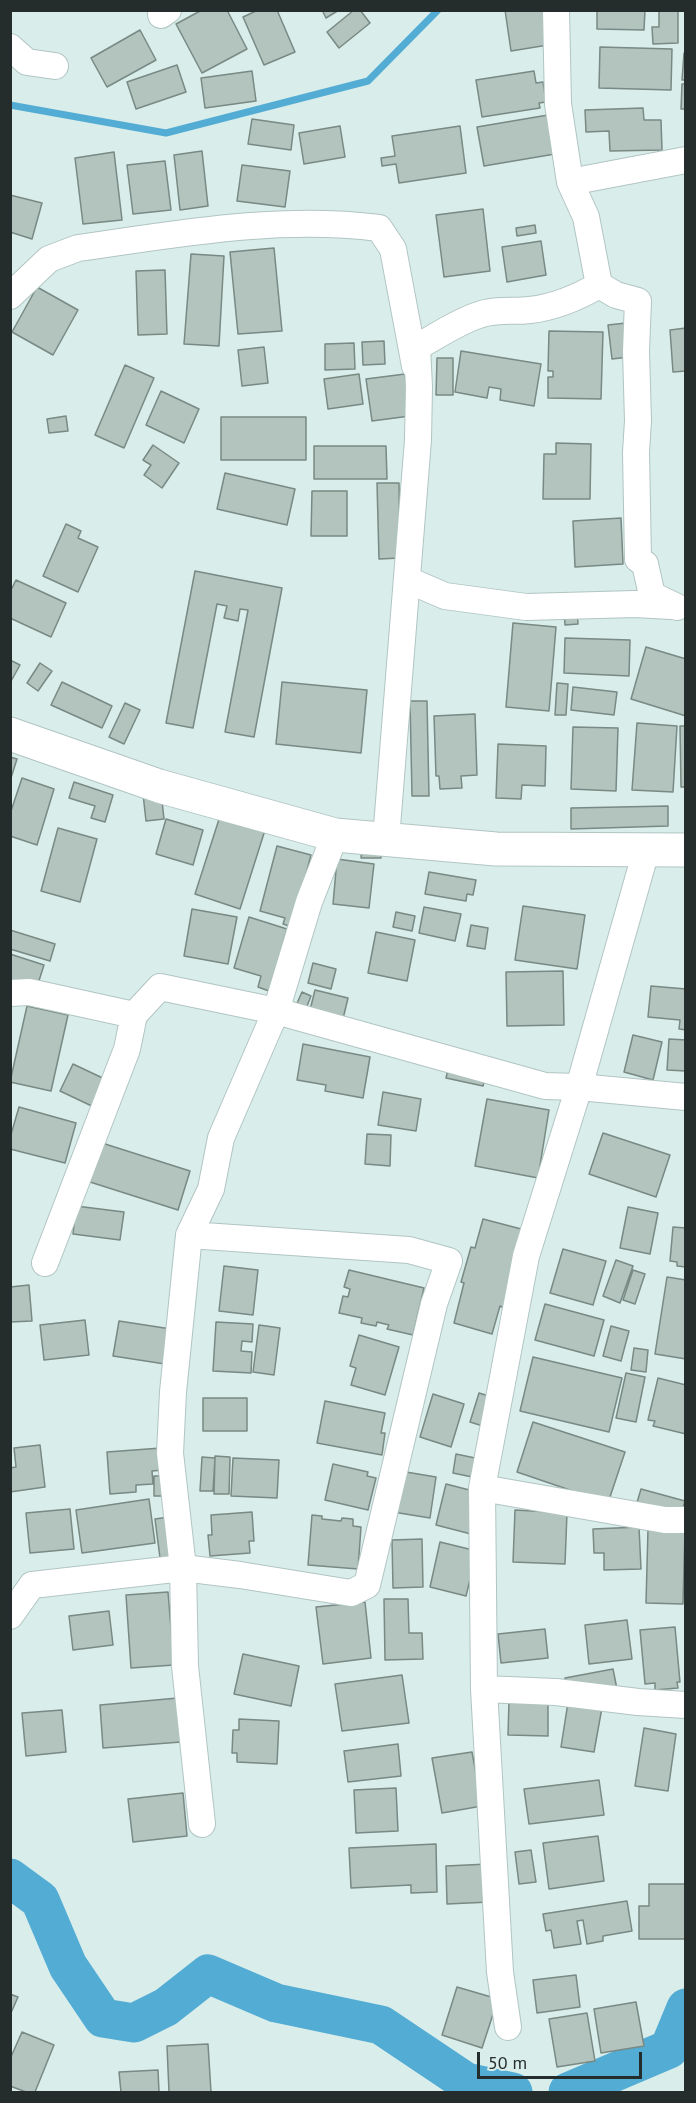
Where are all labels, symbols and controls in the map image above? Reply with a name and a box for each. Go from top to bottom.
scale bar [480,2040,645,2078]
text: 50 m [488,2051,527,2074]

